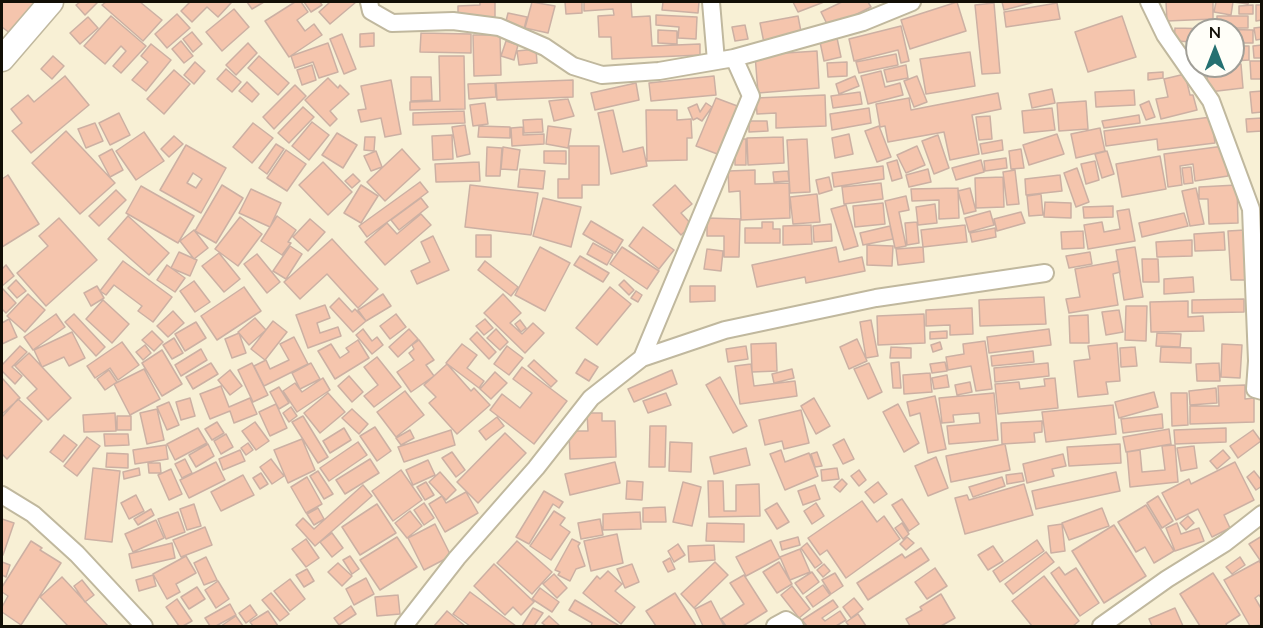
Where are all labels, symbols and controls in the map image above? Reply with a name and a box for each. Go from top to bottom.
north arrow [1185,18,1245,78]
text: N [1209,22,1221,41]

